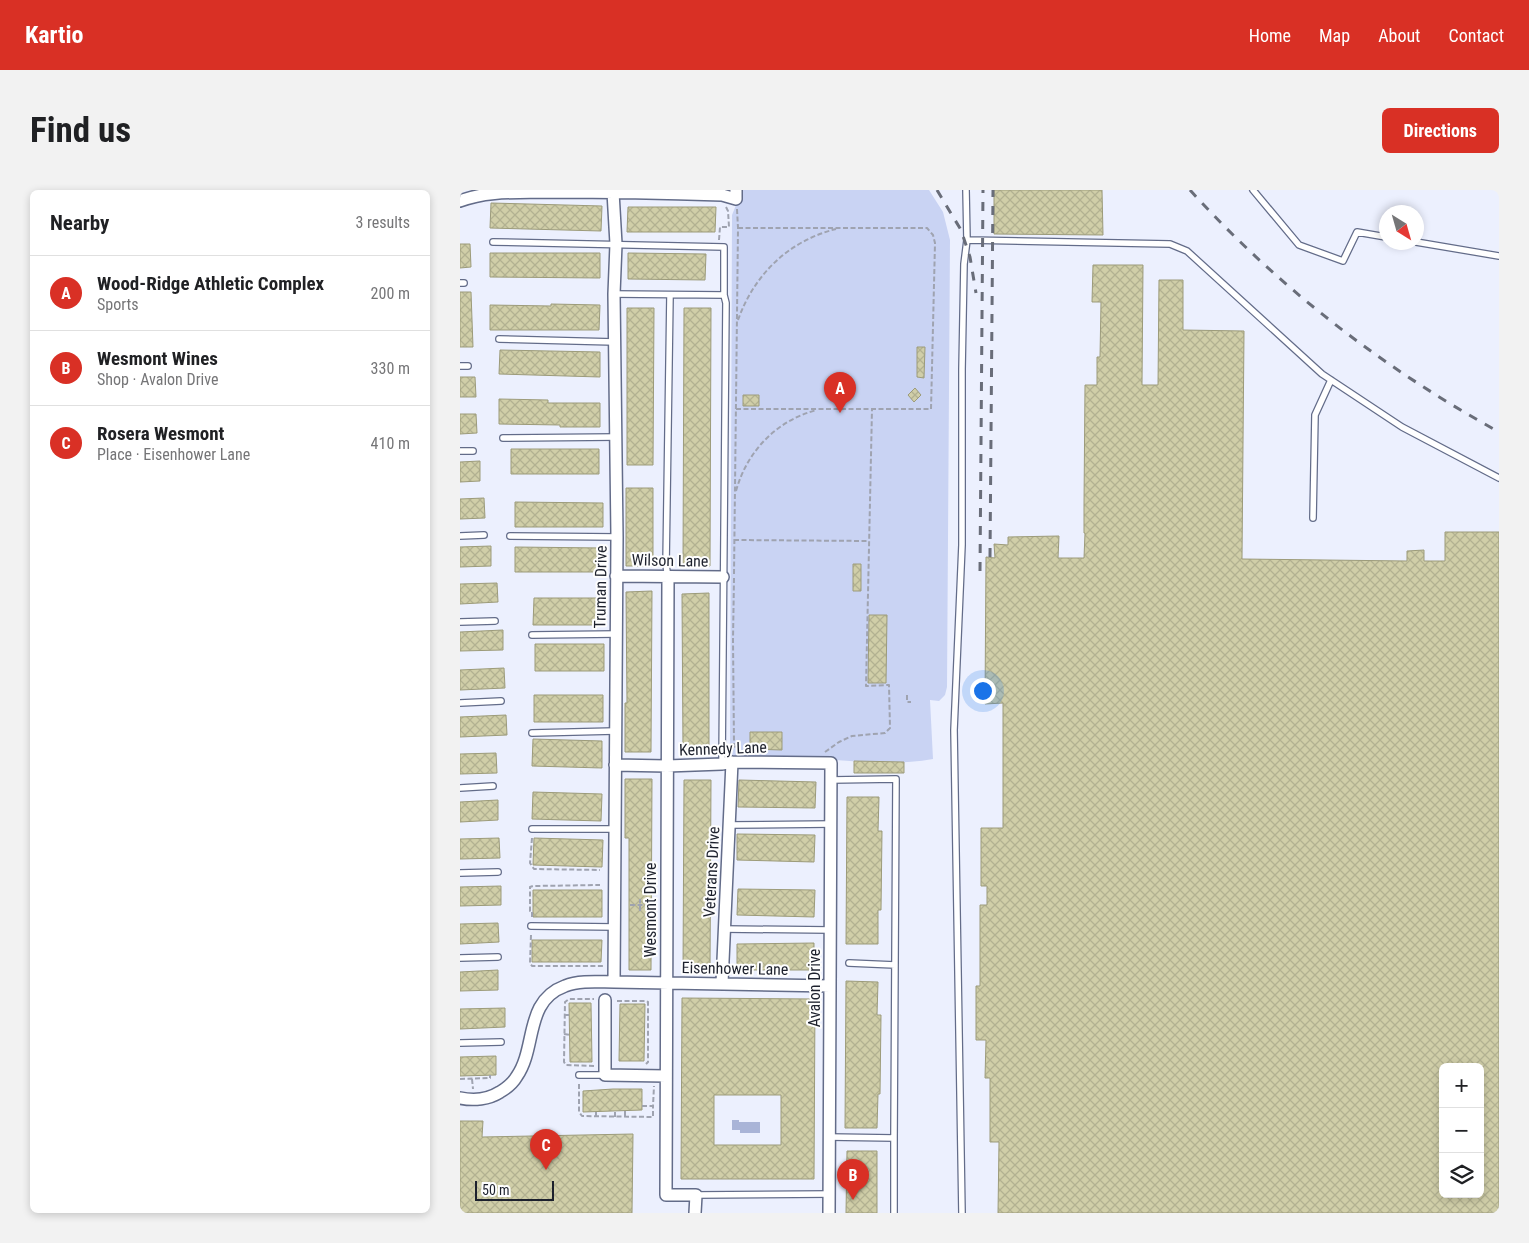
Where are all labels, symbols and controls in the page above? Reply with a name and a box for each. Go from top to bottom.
text: Kartio [25,21,83,49]
text: Home [1249,25,1291,46]
text: Map [1319,25,1350,46]
text: About [1378,25,1420,46]
text: Contact [1448,25,1504,46]
button: Directions [1382,108,1499,153]
text: Find us [30,110,131,151]
north arrow [1379,205,1424,250]
text: Nearby [50,211,109,235]
text: 3 results [355,213,410,232]
text: Wood-Ridge Athletic Complex [97,272,324,295]
text: A [61,284,71,303]
text: 200 m [371,284,410,303]
text: Sports [97,295,139,314]
text: Wesmont Wines [97,347,218,370]
text: B [62,359,70,378]
text: 330 m [371,359,410,378]
text: Shop · Avalon Drive [97,370,218,389]
pin: A [824,372,856,413]
text: Rosera Wesmont [97,422,224,445]
text: C [61,434,71,453]
text: 410 m [371,434,410,453]
text: Place · Eisenhower Lane [97,445,250,464]
street label: Truman Drive [590,545,611,629]
street label: Wilson Lane [631,550,709,571]
your location [970,678,996,704]
street label: Kennedy Lane [679,737,767,760]
street label: Veterans Drive [700,826,723,918]
street label: Wesmont Drive [641,863,660,957]
street label: Avalon Drive [805,949,824,1027]
street label: Eisenhower Lane [681,958,789,979]
map controls [1439,1063,1484,1198]
button: + [1439,1063,1484,1108]
button: − [1439,1108,1484,1153]
pin: C [530,1129,562,1170]
button: layers [1439,1153,1484,1198]
pin: B [837,1159,869,1200]
scale bar [475,1178,554,1201]
text: 50 m [482,1182,510,1198]

